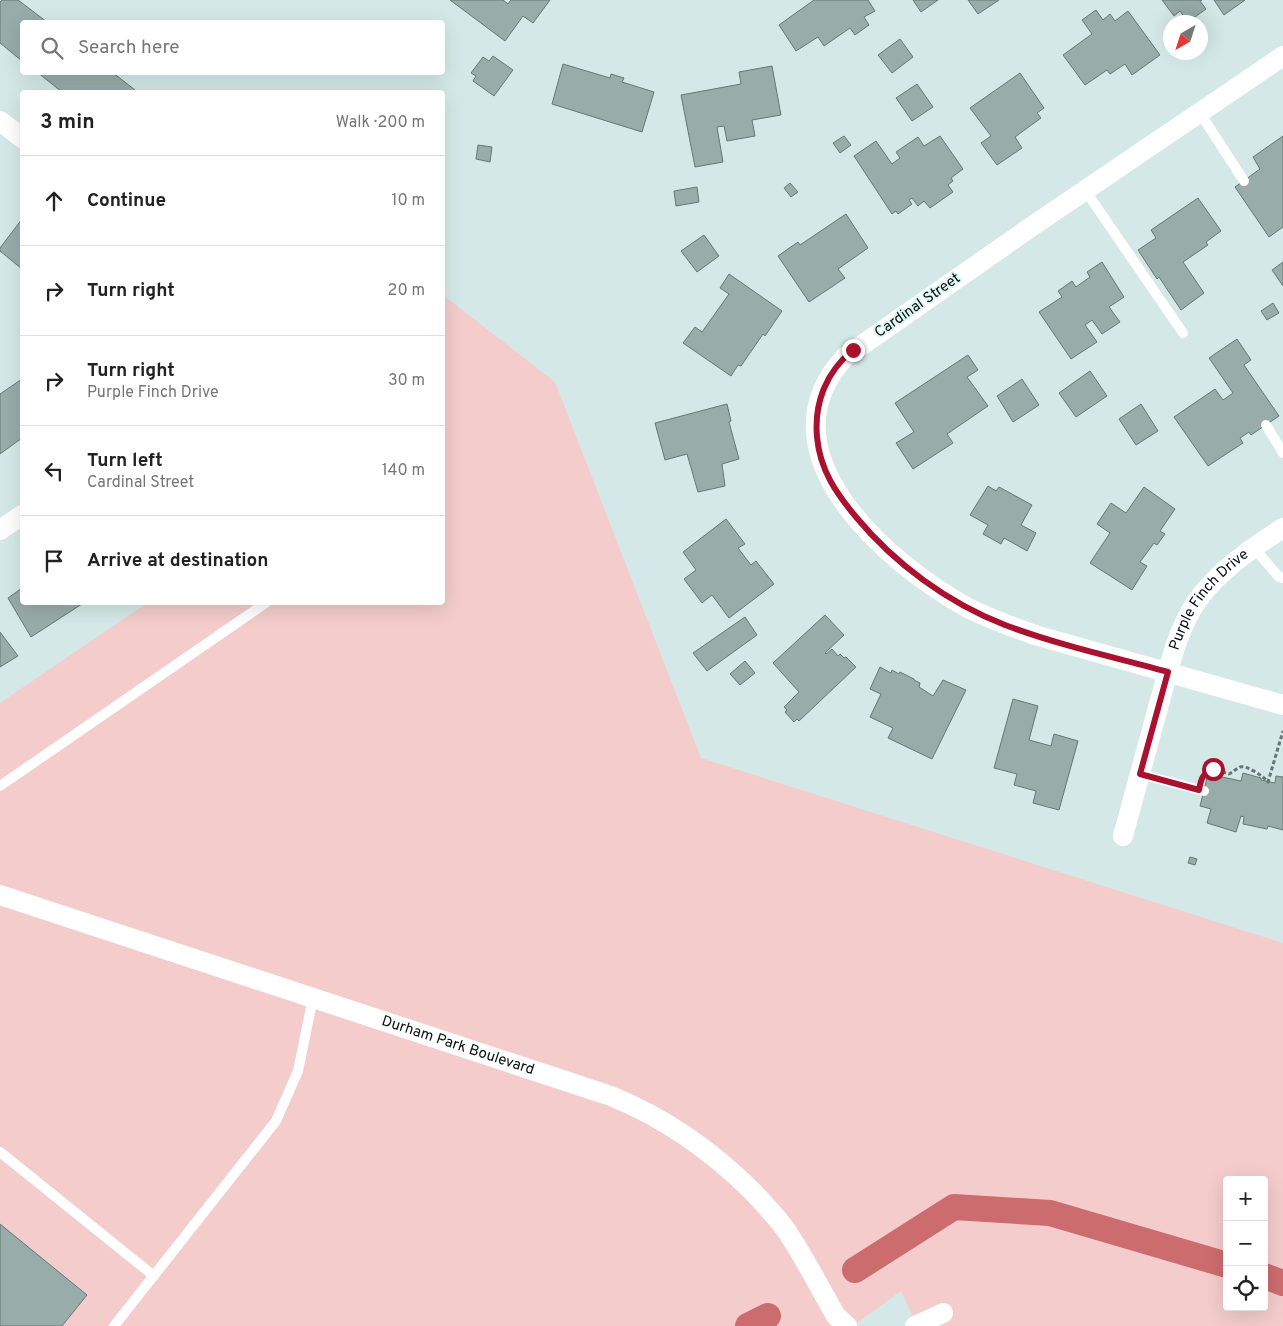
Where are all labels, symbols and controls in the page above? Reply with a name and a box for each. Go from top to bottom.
north arrow [1163,15,1208,60]
search box [20,20,445,75]
icon: search [38,34,66,62]
text: Search here [78,36,180,60]
text: 3 min [40,109,95,136]
text: Walk · 200 m [336,113,425,133]
icon: ahead [40,187,68,215]
text: Continue [87,189,166,213]
text: 10 m [391,191,425,211]
street label: Cardinal Street [871,269,965,343]
icon: right [40,277,68,305]
text: Turn right [87,279,175,303]
text: 20 m [388,281,425,301]
route end [842,339,865,362]
text: Turn right [87,359,175,383]
icon: right [40,367,68,395]
text: 30 m [388,371,425,391]
text: Purple Finch Drive [87,383,219,403]
text: Turn left [87,449,163,473]
icon: left [40,457,68,485]
text: 140 m [382,461,425,481]
text: Cardinal Street [87,473,194,493]
street label: Purple Finch Drive [1165,545,1252,653]
icon: arrive [40,547,68,575]
text: Arrive at destination [87,549,268,573]
route start [1202,758,1225,781]
street label: Durham Park Boulevard [379,1012,537,1080]
map controls [1223,1176,1268,1311]
button: + [1223,1176,1268,1221]
button: − [1223,1221,1268,1266]
button: locate [1223,1266,1268,1311]

